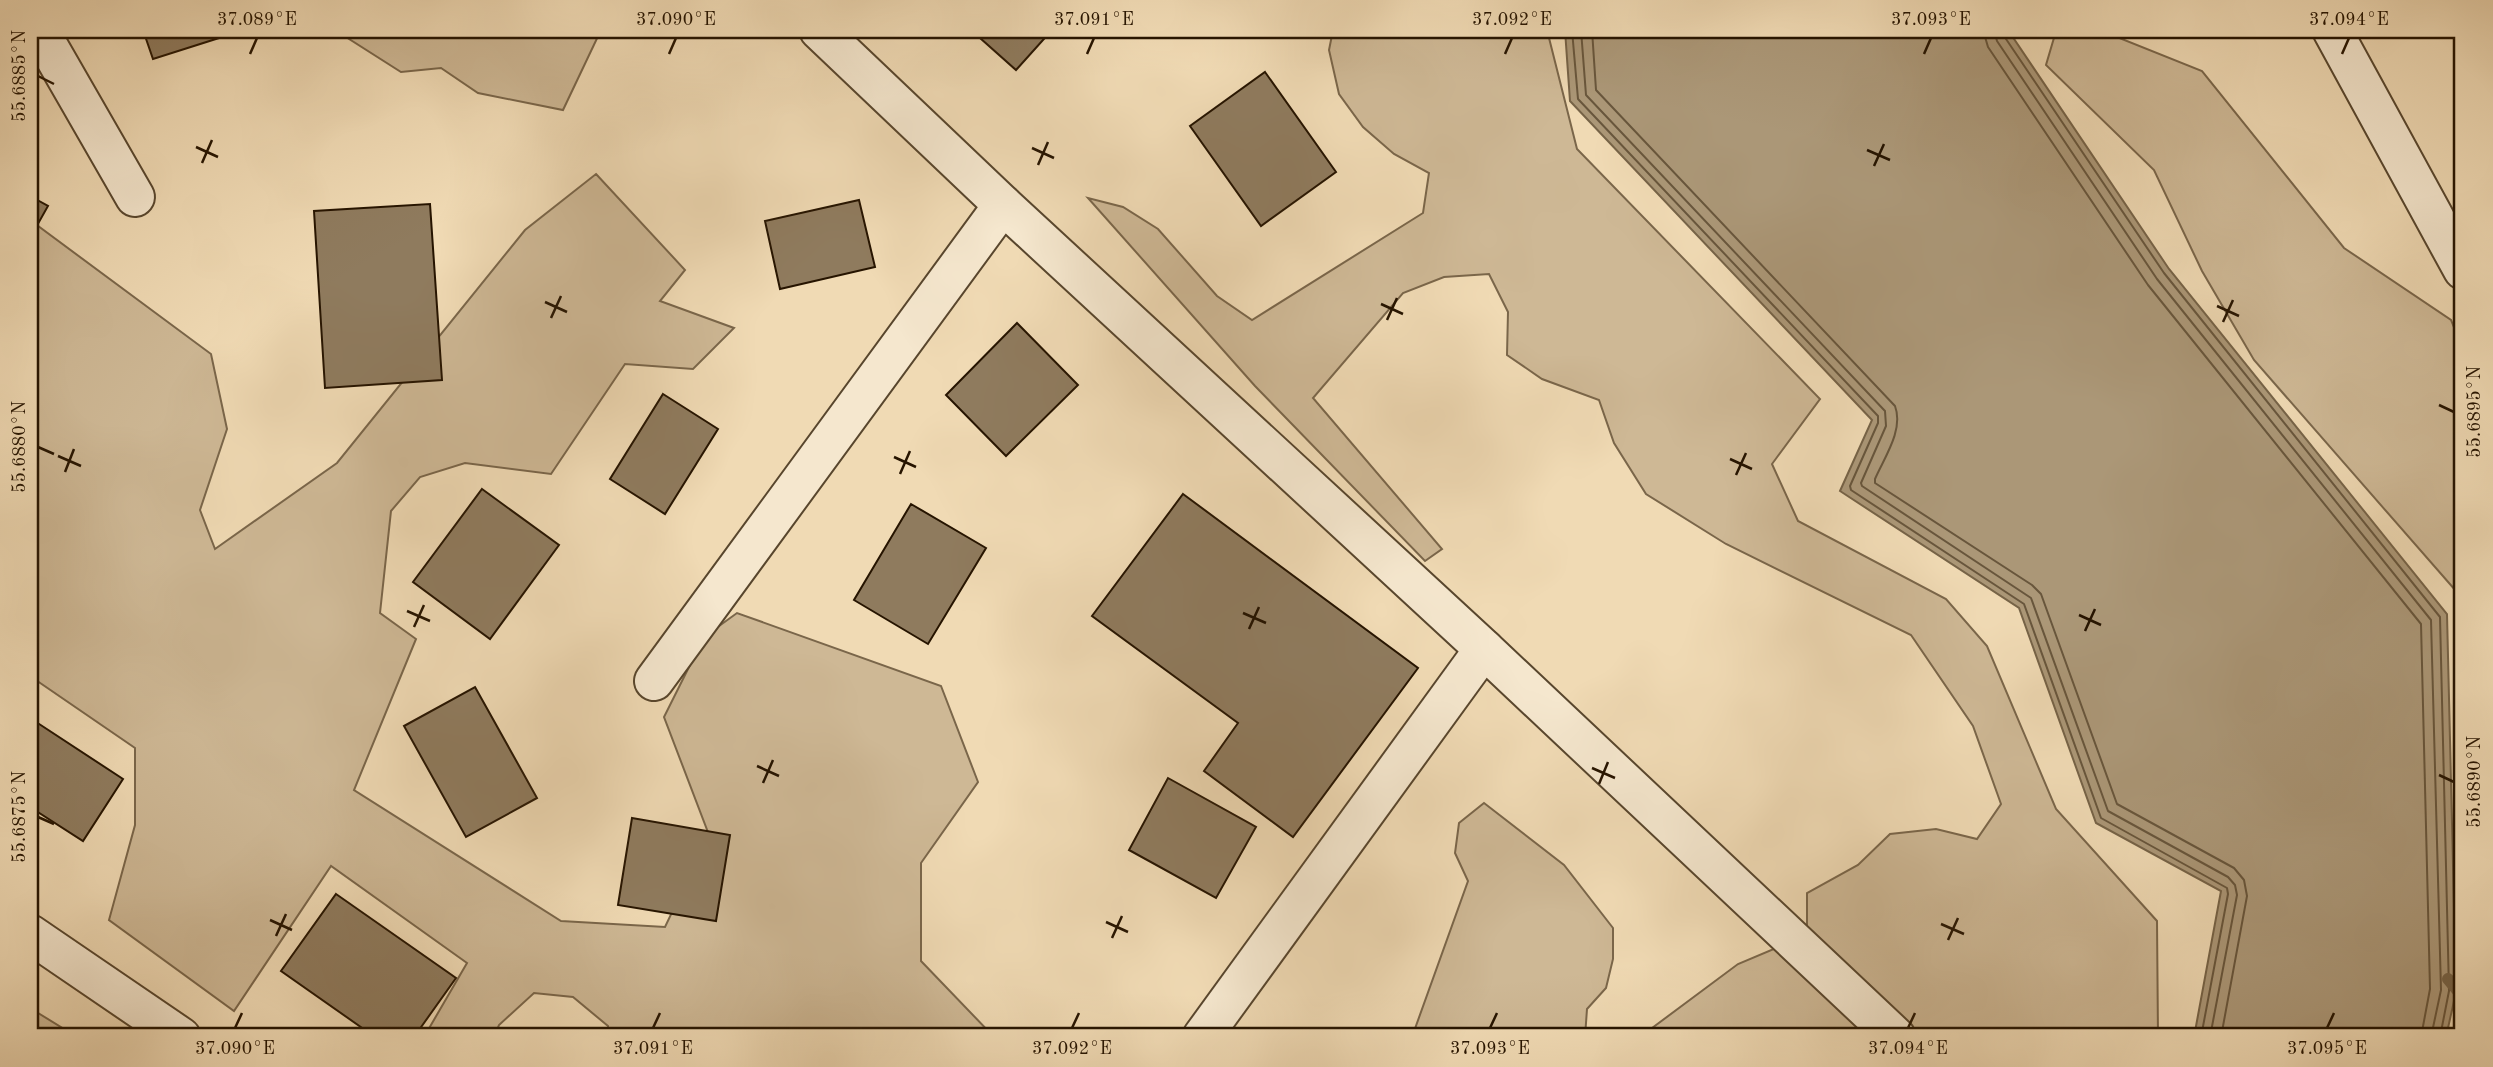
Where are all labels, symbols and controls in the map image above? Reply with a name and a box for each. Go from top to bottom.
text: 37.089°E [217,11,297,29]
text: 37.090°E [636,11,716,29]
text: 37.091°E [1054,11,1134,29]
text: 37.092°E [1472,11,1552,29]
text: 37.093°E [1891,11,1971,29]
text: 37.094°E [2309,11,2389,29]
text: 55.6885°N [11,30,29,122]
text: 55.6895°N [2466,366,2484,458]
text: 55.6880°N [11,401,29,493]
text: 55.6890°N [2466,736,2484,828]
text: 55.6875°N [11,771,29,863]
text: 37.090°E [195,1040,275,1058]
text: 37.091°E [613,1040,693,1058]
text: 37.092°E [1032,1040,1112,1058]
text: 37.093°E [1450,1040,1530,1058]
text: 37.094°E [1868,1040,1948,1058]
text: 37.095°E [2287,1040,2367,1058]

